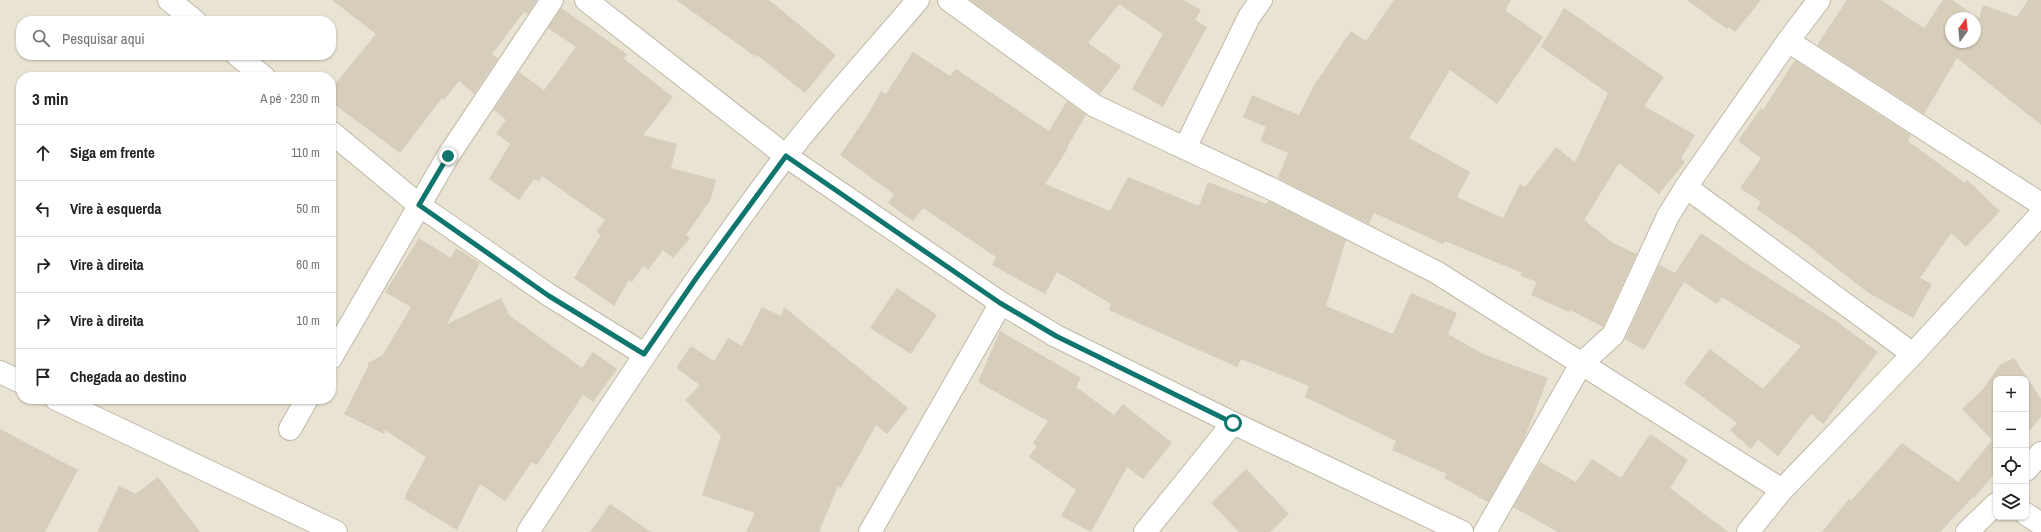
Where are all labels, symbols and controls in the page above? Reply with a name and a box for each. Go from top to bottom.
north arrow [1945,12,1981,48]
search box [16,16,336,60]
icon: search [30,27,52,49]
text: Pesquisar aqui [62,28,145,49]
text: 3 min [32,87,68,110]
text: A pé · 230 m [260,90,320,107]
icon: ahead [32,142,54,164]
text: Siga em frente [70,142,155,163]
text: 110 m [291,144,320,161]
route end [439,147,457,165]
icon: left [32,198,54,220]
text: Vire à esquerda [70,198,161,219]
text: 50 m [296,200,320,217]
icon: right [32,254,54,276]
text: Vire à direita [70,254,144,275]
text: 60 m [296,256,320,273]
icon: right [32,310,54,332]
text: Vire à direita [70,310,144,331]
text: 10 m [296,312,320,329]
icon: arrive [32,366,54,388]
text: Chegada ao destino [70,366,187,387]
map controls [1993,376,2029,520]
button: + [1993,376,2029,412]
button: − [1993,412,2029,448]
route start [1224,414,1242,432]
button: locate [1993,448,2029,484]
button: layers [1993,484,2029,520]

